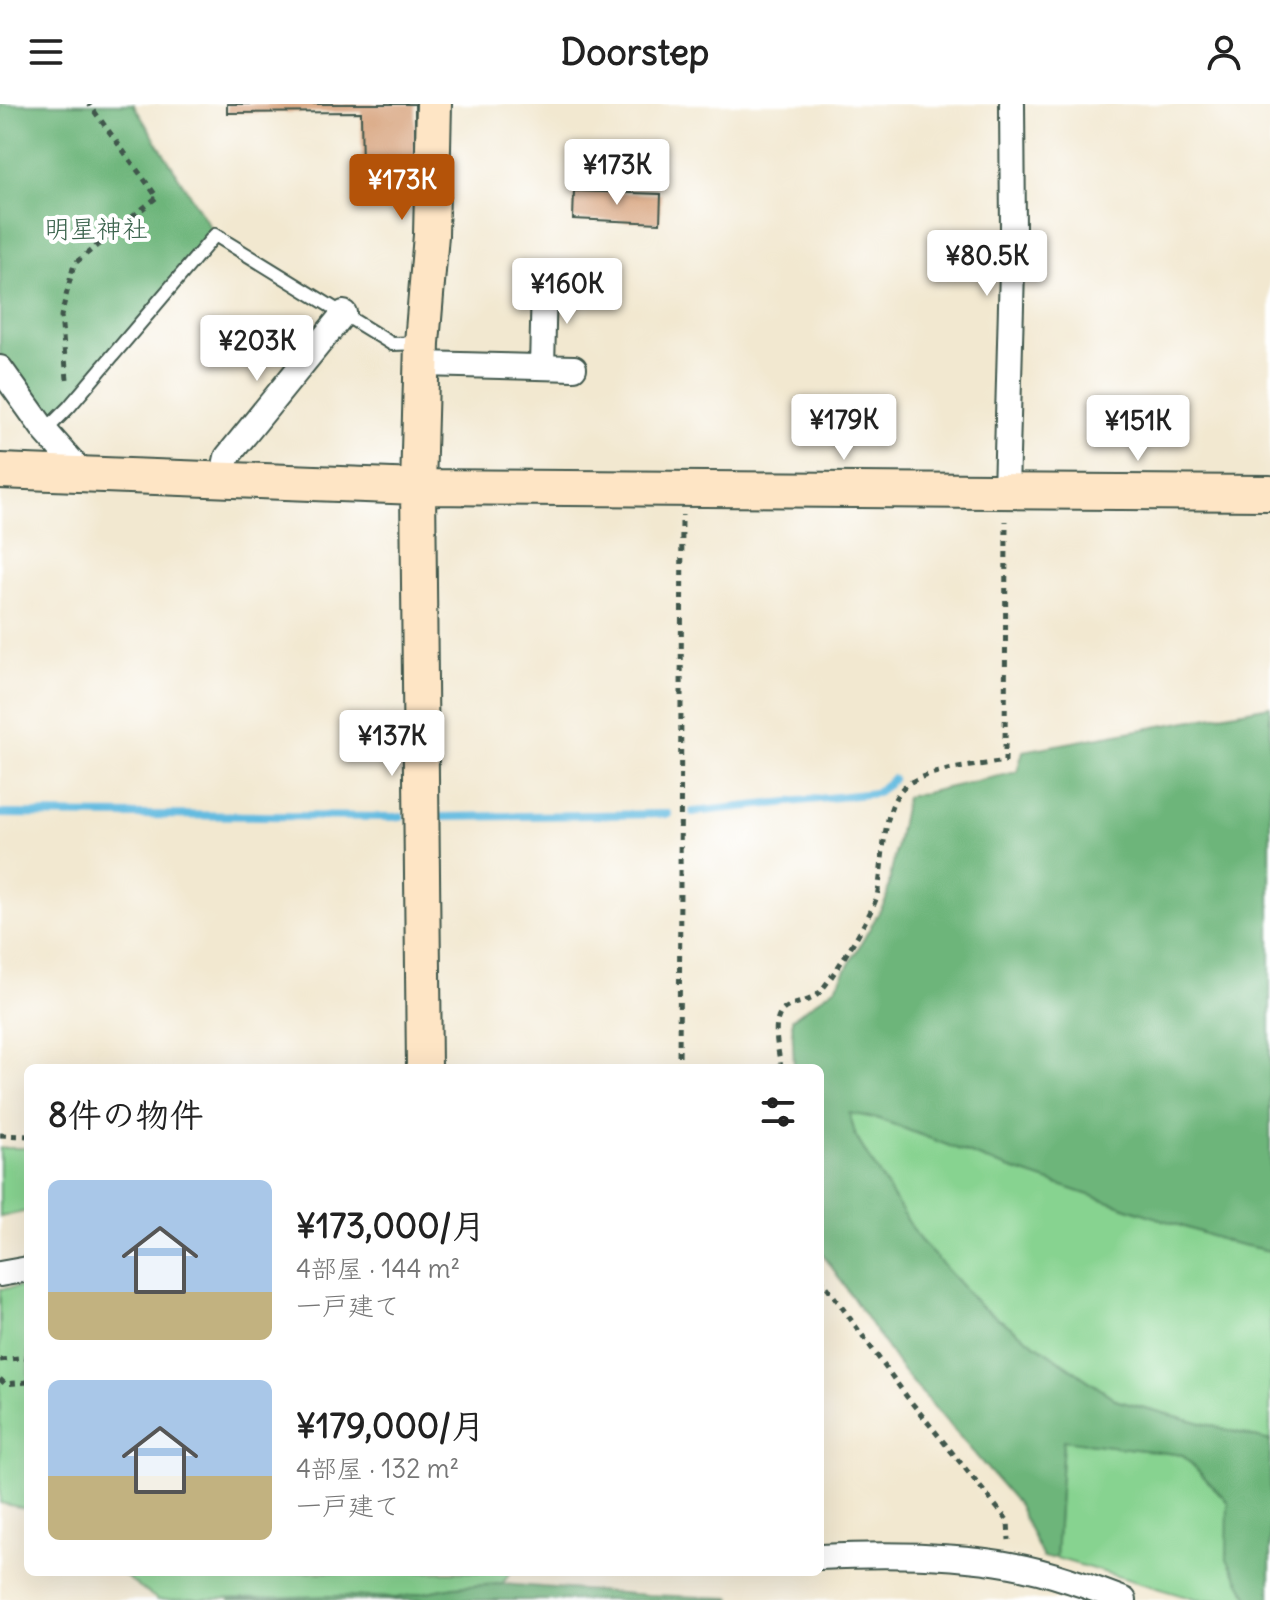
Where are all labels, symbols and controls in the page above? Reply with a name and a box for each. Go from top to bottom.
icon: menu [24,30,68,74]
text: Doorstep [561,30,709,75]
icon: person [1202,30,1246,74]
pin: ¥173K [561,139,673,207]
text: ¥173K [582,148,652,181]
pin: ¥173K [346,154,458,222]
text: ¥173K [367,163,437,196]
park label: 明星神社 [44,212,148,245]
pin: ¥80.5K [922,230,1052,298]
text: ¥80.5K [945,239,1029,272]
pin: ¥160K [511,258,623,326]
text: ¥160K [530,267,604,300]
pin: ¥203K [201,315,313,383]
text: ¥203K [218,324,296,357]
pin: ¥179K [788,394,900,462]
pin: ¥151K [1082,395,1194,463]
text: ¥179K [809,403,879,436]
text: ¥151K [1105,404,1171,437]
pin: ¥137K [336,710,448,778]
text: ¥137K [357,719,427,752]
icon: filters [756,1090,800,1134]
text: 8件の物件 [48,1093,204,1136]
text: ¥173,000/月 [296,1204,486,1247]
icon: home [112,1212,208,1308]
text: 4部屋 · 144 m² [296,1252,460,1285]
text: 一戸建て [296,1289,400,1322]
text: ¥179,000/月 [296,1404,485,1447]
icon: home [112,1412,208,1508]
text: 4部屋 · 132 m² [296,1452,459,1485]
text: 一戸建て [296,1489,400,1522]

